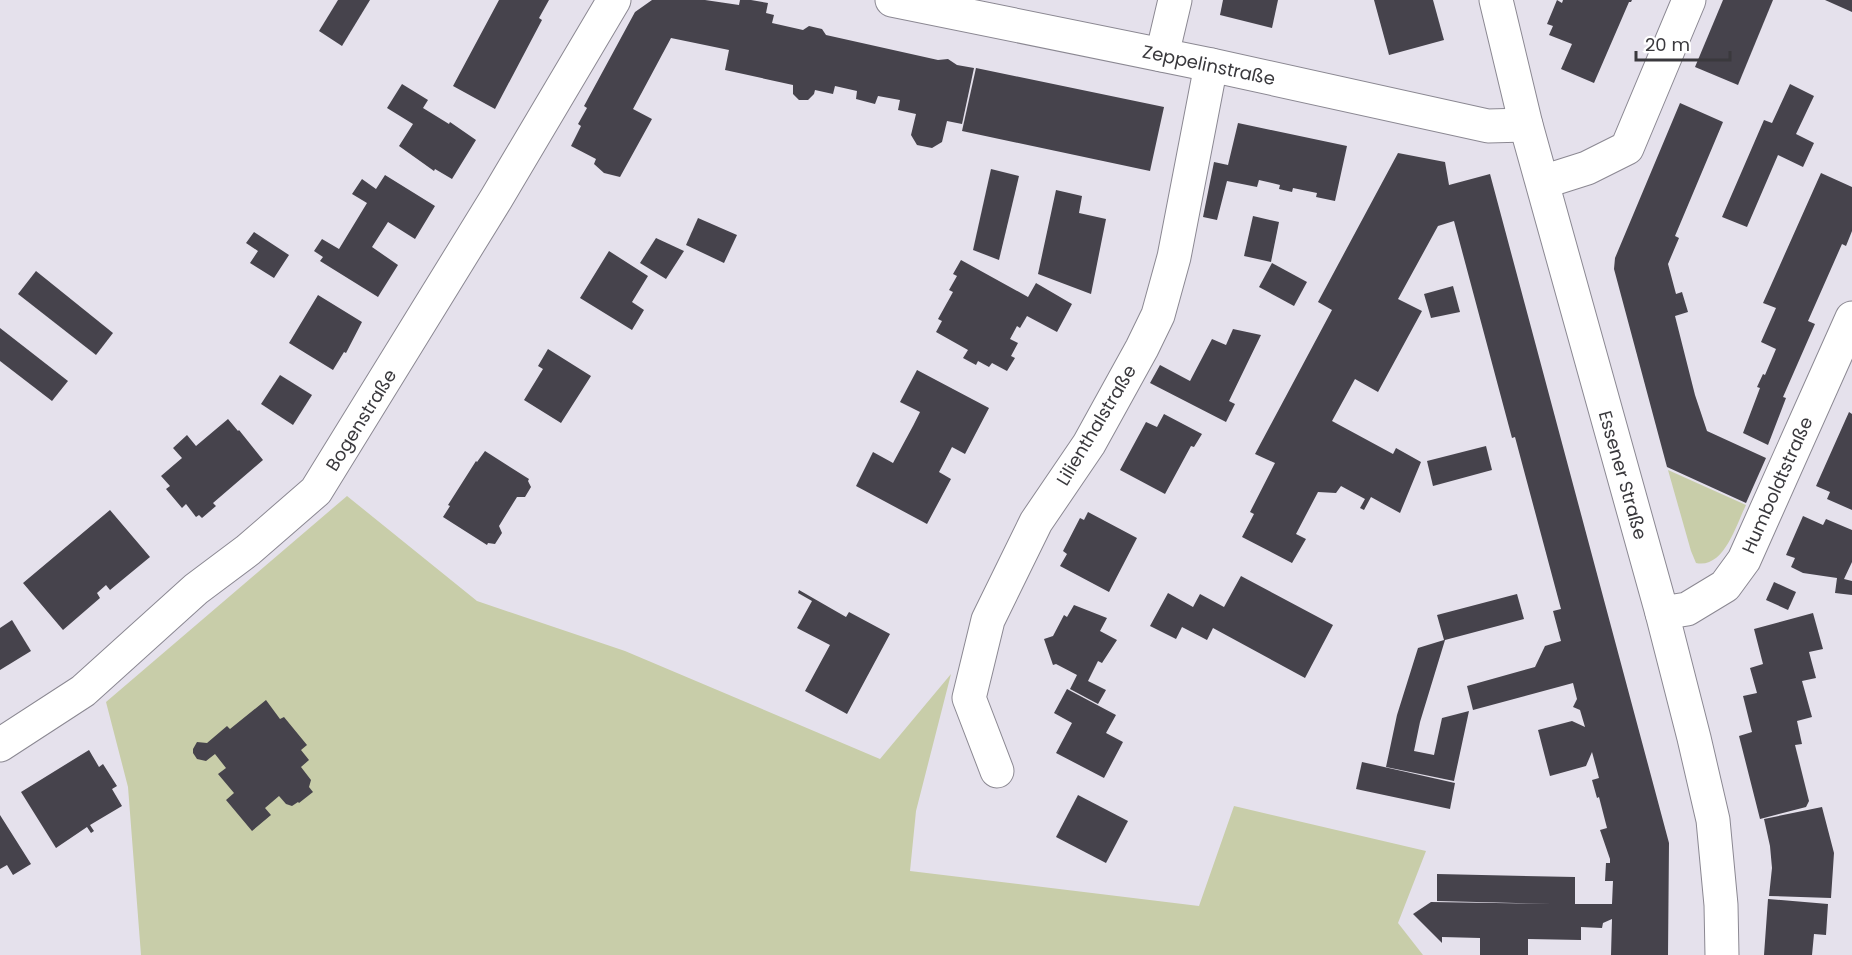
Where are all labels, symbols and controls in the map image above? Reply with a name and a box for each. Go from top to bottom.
scale bar [1636,24,1730,62]
text: 20 m [1645,32,1690,57]
street label: Zeppelinstraße [1140,39,1278,91]
street label: Lilienthalstraße [1050,360,1142,490]
street label: Bogenstraße [320,364,402,476]
street label: Essener Straße [1593,408,1653,542]
street label: Humboldtstraße [1736,412,1818,558]

